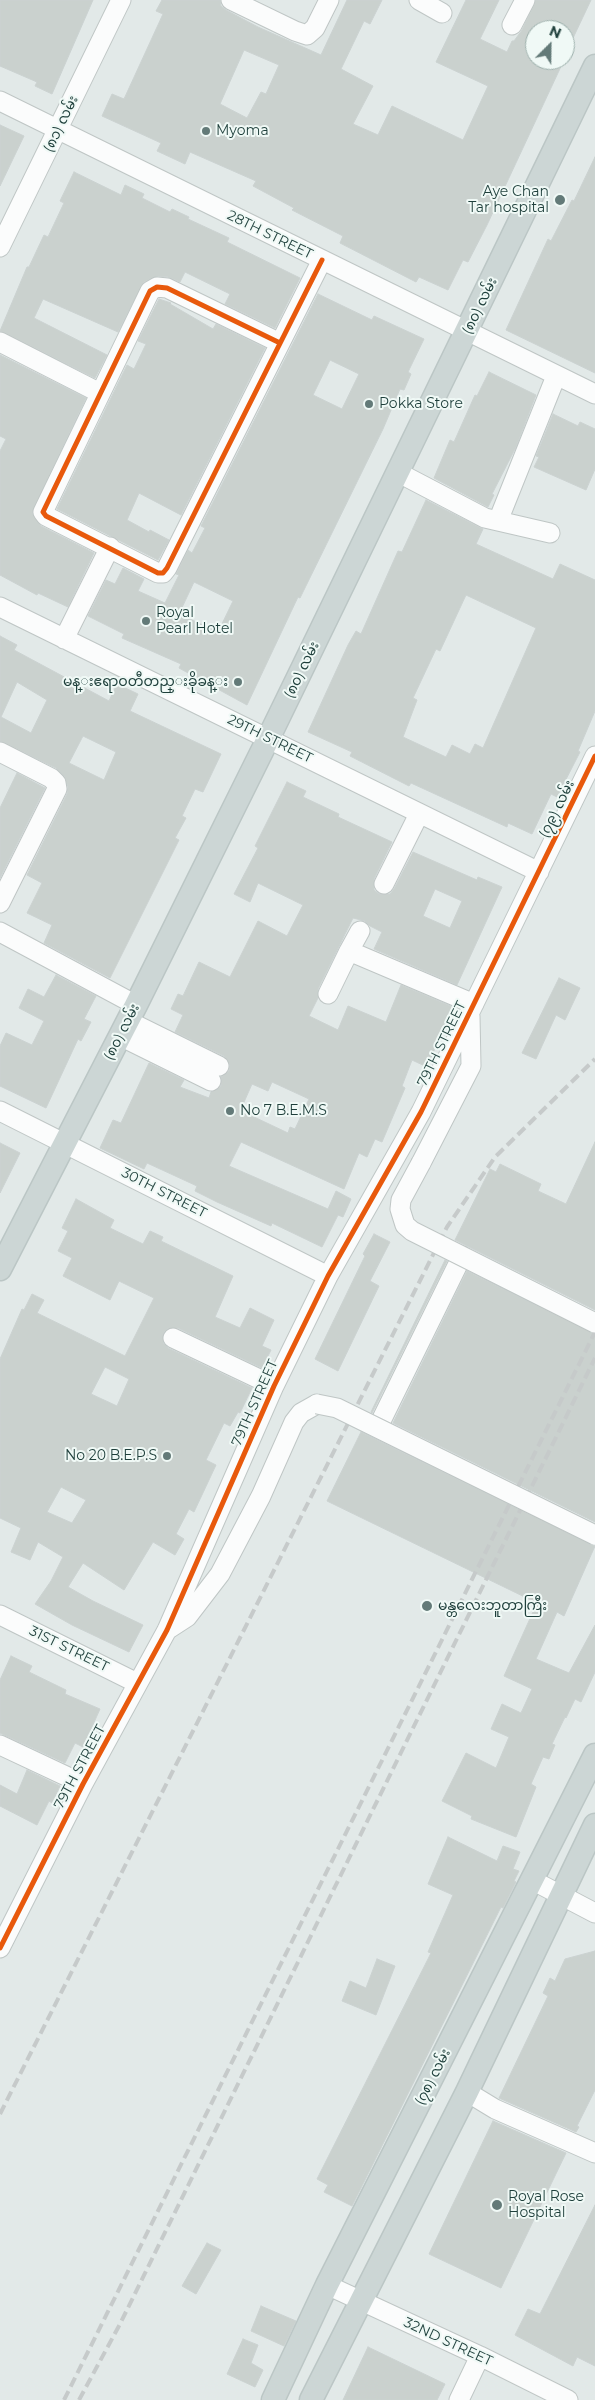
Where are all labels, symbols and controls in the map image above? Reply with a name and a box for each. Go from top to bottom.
north arrow [525,20,575,70]
text: N [547,22,564,43]
street label: (၈၁) လမ်း [40,93,82,155]
place label: Myoma [216,123,269,139]
marker: Myoma [200,125,212,137]
place label: Aye Chan Tar hospital [468,184,549,216]
marker: Aye Chan Tar hospital [553,193,567,207]
street label: 28TH STREET [224,207,316,263]
street label: (၈၀) လမ်း [459,275,501,337]
place label: Pokka Store [379,396,463,412]
marker: Pokka Store [363,398,375,410]
place label: Royal Pearl Hotel [156,605,233,638]
marker: Royal Pearl Hotel [140,615,152,627]
street label: (၈၀) လမ်း [281,639,323,701]
place label: မန္းဧရာဝတီတည္းခိုခန္း [63,674,228,690]
marker: မန္းဧရာဝတီတည္းခိုခန္း [232,676,244,688]
street label: 29TH STREET [225,711,315,767]
street label: (၇၉) လမ်း [536,777,578,841]
street label: 79TH STREET [414,999,470,1089]
street label: (၈၀) လမ်း [101,1001,143,1063]
place label: No 7 B.E.M.S [240,1103,327,1119]
marker: No 7 B.E.M.S [224,1105,236,1117]
street label: 30TH STREET [119,1164,209,1222]
street label: 79TH STREET [228,1357,282,1449]
place label: No 20 B.E.P.S [65,1448,157,1464]
marker: No 20 B.E.P.S [161,1450,173,1462]
place label: မန္တလေးဘူတာကြီး [438,1598,547,1614]
marker: မန္တလေးဘူတာကြီး [420,1599,434,1613]
street label: 31ST STREET [26,1622,112,1676]
street label: 79TH STREET [51,1722,109,1812]
street label: (၇၈) လမ်း [412,2046,454,2108]
place label: Royal Rose Hospital [508,2189,584,2222]
marker: Royal Rose Hospital [490,2198,504,2212]
street label: 32ND STREET [401,2314,495,2370]

